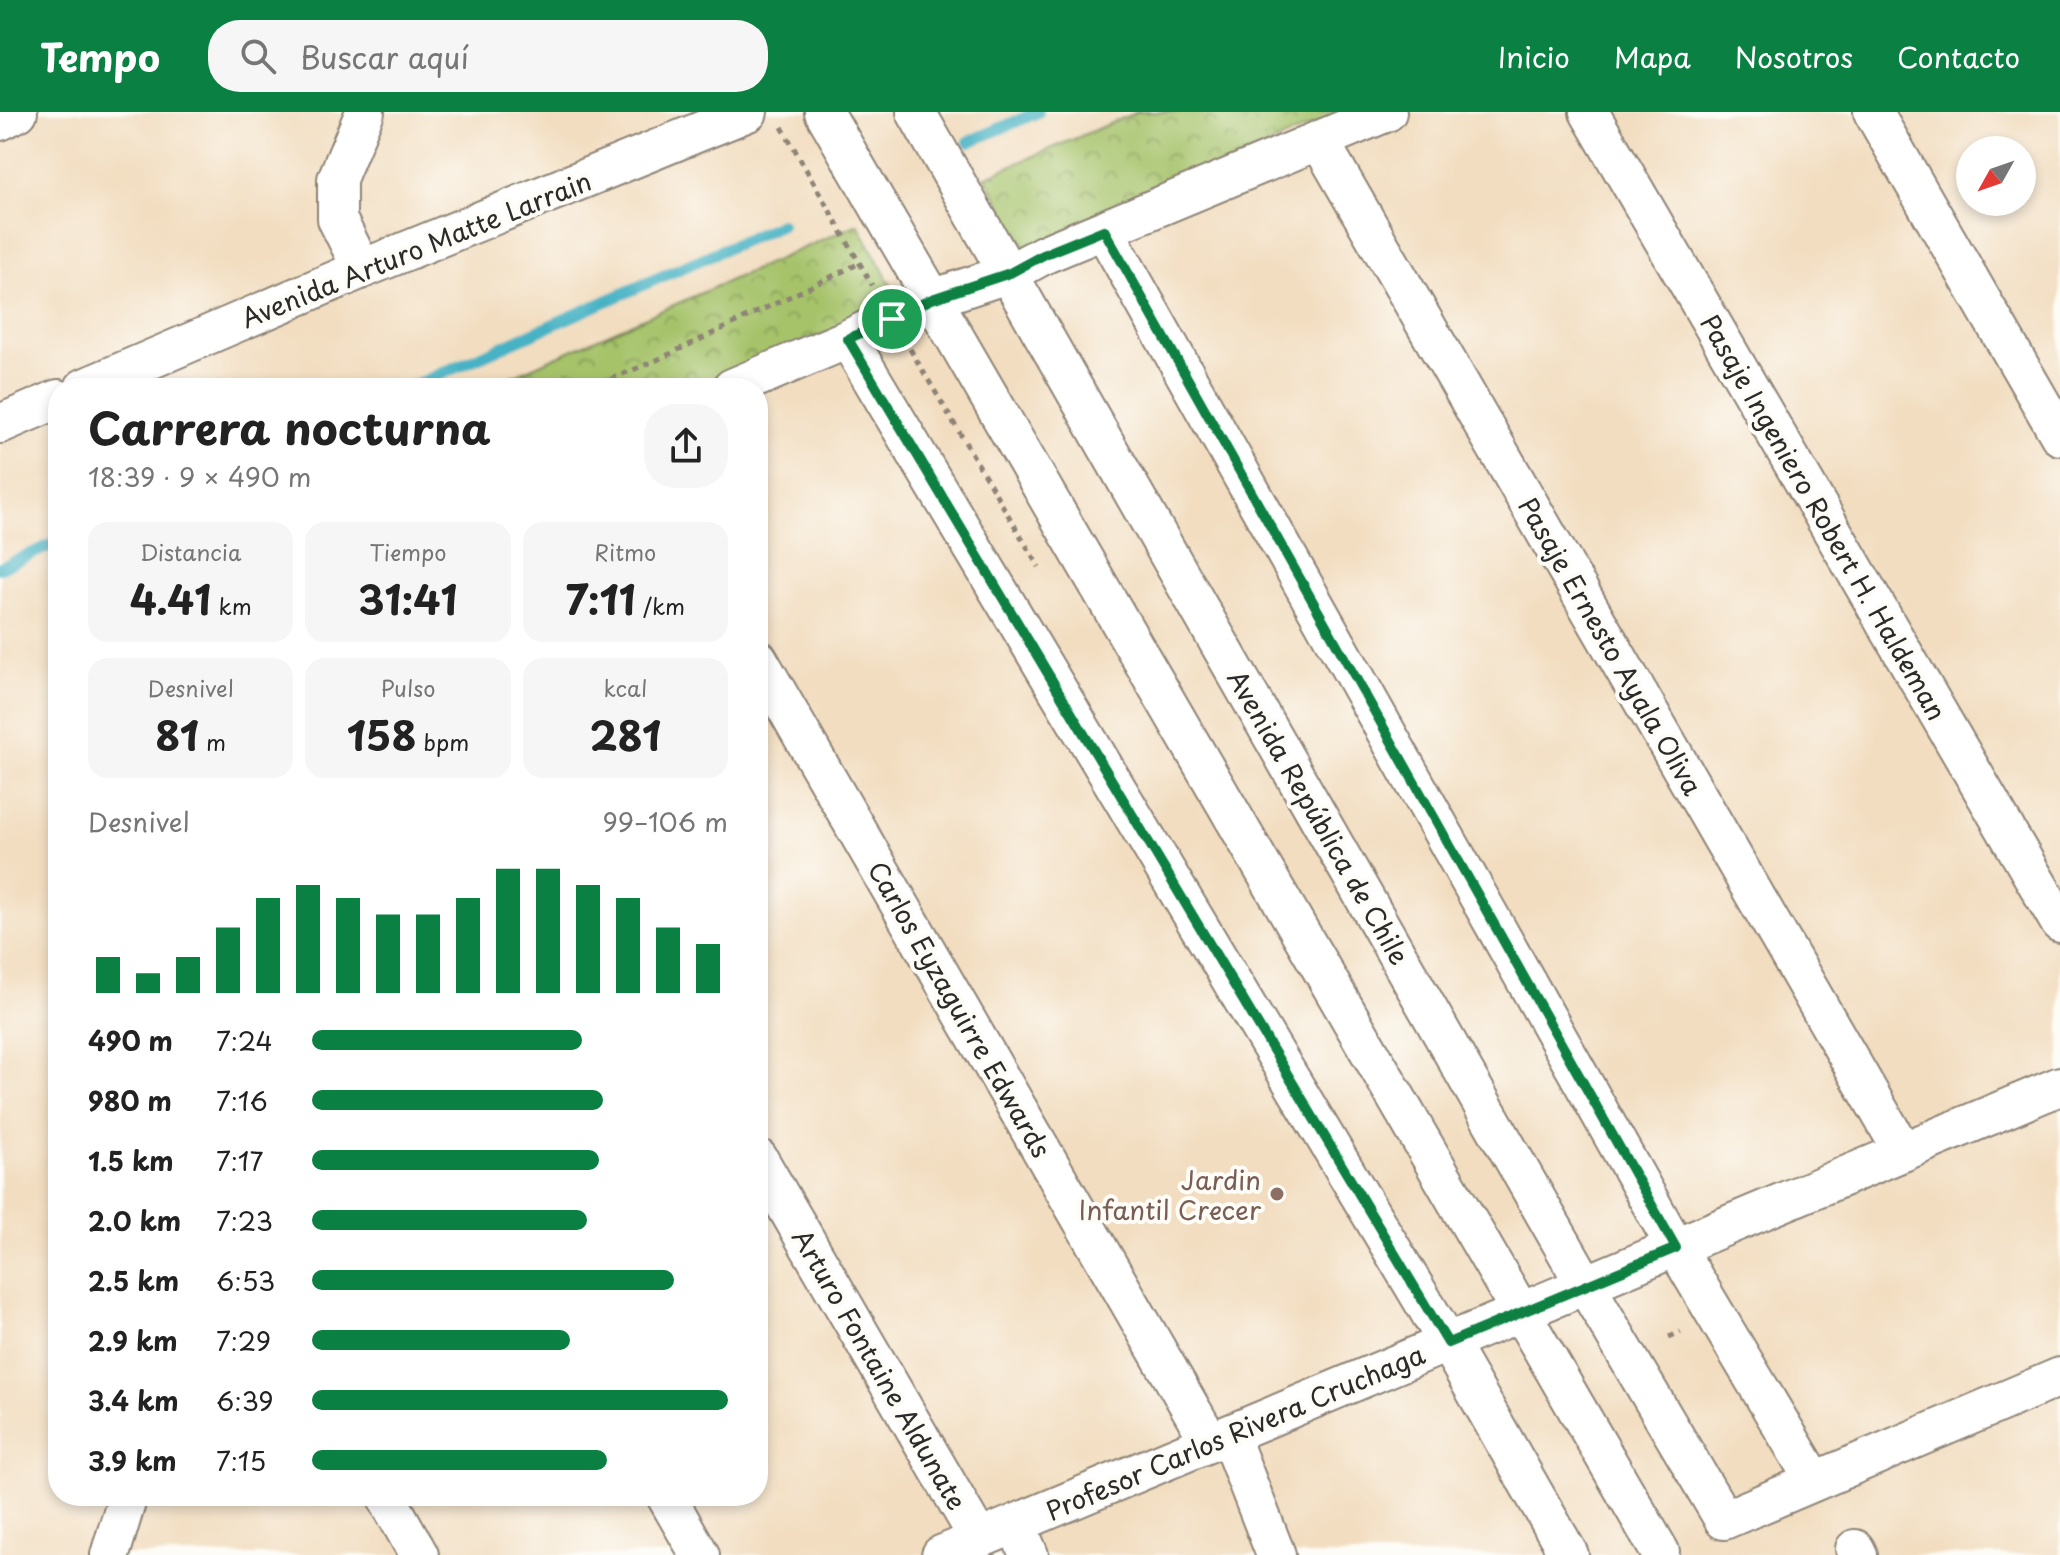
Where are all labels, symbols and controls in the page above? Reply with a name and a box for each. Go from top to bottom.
search box [208,20,768,92]
text: Tempo [40,28,160,85]
icon: search [236,34,280,78]
text: Buscar aquí [300,34,469,79]
text: Inicio [1498,35,1570,78]
text: Mapa [1614,35,1691,78]
text: Nosotros [1735,35,1853,78]
text: Contacto [1897,35,2020,78]
north arrow [1956,136,2036,216]
map controls [1956,136,2036,216]
street label: Avenida Arturo Matte Larrain [235,161,597,337]
pin [858,285,926,353]
icon: arrive [870,297,914,341]
street label: Pasaje Ingeniero Robert H. Haldeman [1691,307,1957,727]
text: Carrera nocturna [88,394,491,460]
button: share [644,404,728,488]
text: 18:39 · 9 × 490 m [88,457,311,496]
street label: Pasaje Ernesto Ayala Oliva [1510,490,1713,803]
text: Distancia [140,535,241,568]
text: Tiempo [369,535,447,568]
text: Ritmo [594,535,656,568]
text: 4.41 [130,568,211,629]
text: 31:41 [358,568,458,629]
text: 7:11 [566,568,636,629]
text: km [211,589,252,622]
text: /km [636,589,685,622]
street label: Avenida República de Chile [1218,662,1420,972]
text: Desnivel [148,671,234,704]
text: Pulso [380,671,436,704]
text: kcal [603,671,647,704]
text: 81 [155,704,199,765]
text: 158 [347,704,416,765]
text: 281 [589,704,661,765]
text: m [199,725,226,758]
text: bpm [416,725,469,758]
text: Desnivel [88,802,189,841]
text: 99–106 m [603,802,728,841]
street label: Carlos Eyzaguirre Edwards [859,853,1061,1165]
text: 490 m [88,1021,173,1060]
text: 7:24 [216,1021,273,1060]
text: 980 m [88,1081,172,1120]
text: 7:16 [216,1081,268,1120]
text: 1.5 km [88,1141,174,1180]
text: 7:17 [216,1141,263,1180]
place label: Jardin Infantil Crecer [1079,1160,1262,1229]
marker: Jardin Infantil Crecer [1268,1185,1286,1203]
text: 2.0 km [88,1201,181,1240]
text: 7:23 [216,1201,273,1240]
street label: Arturo Fontaine Aldunate [783,1221,977,1517]
text: 2.5 km [88,1261,179,1300]
text: 6:53 [216,1261,275,1300]
text: 2.9 km [88,1321,178,1360]
text: 7:29 [216,1321,271,1360]
street label: Profesor Carlos Rivera Cruchaga [1039,1334,1431,1530]
text: 3.4 km [88,1381,179,1420]
text: 6:39 [216,1381,274,1420]
text: 3.9 km [88,1441,177,1480]
text: 7:15 [216,1441,266,1480]

